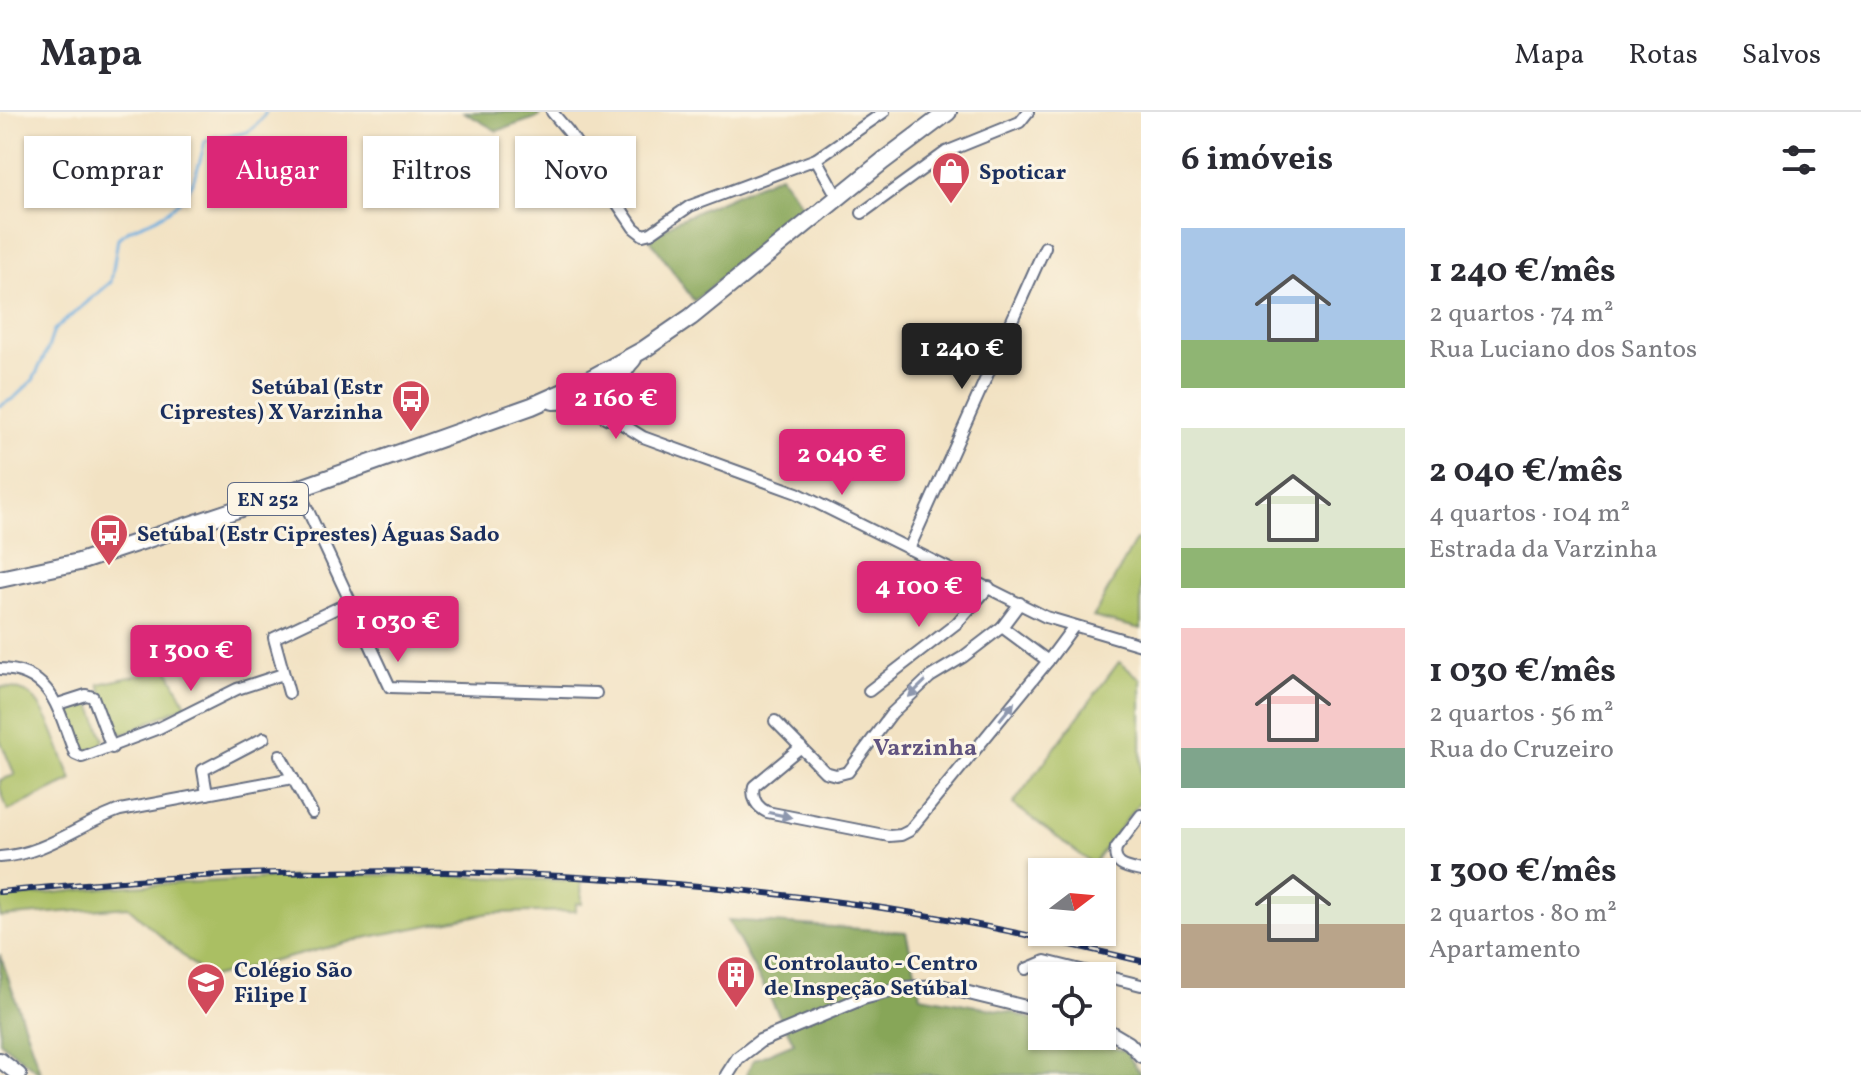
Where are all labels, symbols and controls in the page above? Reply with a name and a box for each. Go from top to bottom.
text: Mapa [40,29,142,82]
text: Mapa [1515,36,1585,75]
text: Rotas [1629,36,1698,75]
text: Salvos [1742,36,1821,75]
chip: Comprar [24,136,191,208]
chip: Alugar [207,136,347,208]
chip: Filtros [363,136,499,208]
chip: Novo [515,136,636,208]
text: 6 imóveis [1181,137,1333,184]
icon: filters [1777,138,1821,182]
shop icon: Spoticar [930,150,972,205]
place label: Spoticar [979,158,1067,189]
text: 1 240 €/mês [1429,249,1616,296]
icon: home [1245,260,1341,356]
text: 2 quartos · 74 m² [1429,296,1614,332]
pin: 1 240 € [888,323,1036,391]
text: 1 240 € [920,331,1004,367]
text: Rua Luciano dos Santos [1429,332,1697,368]
place label: Setúbal (Estr Ciprestes) X Varzinha [160,373,384,429]
pin: 2 160 € [542,373,690,441]
bus stop icon: Setúbal (Estr Ciprestes) X Varzinha [390,378,432,433]
text: 2 160 € [574,381,658,417]
pin: 2 040 € [768,429,916,497]
text: 2 040 € [797,437,887,473]
text: 2 040 €/mês [1429,449,1623,496]
icon: home [1245,460,1341,556]
road number: EN 252 [228,483,308,515]
text: 4 quartos · 104 m² [1429,496,1630,532]
bus stop icon: Setúbal (Estr Ciprestes) Águas Sado [88,512,130,567]
place label: Setúbal (Estr Ciprestes) Águas Sado [137,520,500,551]
text: Estrada da Varzinha [1429,532,1658,568]
pin: 4 100 € [845,561,993,629]
text: 4 100 € [875,569,963,605]
pin: 1 030 € [324,596,472,664]
text: 1 030 € [356,604,440,640]
pin: 1 300 € [117,625,265,693]
text: 1 300 € [148,633,234,669]
text: 1 030 €/mês [1429,649,1616,696]
icon: home [1245,660,1341,756]
one-way arrow [908,679,927,698]
text: 2 quartos · 56 m² [1429,696,1614,732]
one-way arrow [998,701,1015,721]
district label: Varzinha [873,732,977,766]
text: Rua do Cruzeiro [1429,732,1614,768]
one-way arrow [767,809,792,822]
text: 1 300 €/mês [1429,849,1617,896]
north arrow [1028,858,1116,946]
map controls [1028,858,1116,1050]
icon: home [1245,860,1341,956]
text: 2 quartos · 80 m² [1429,896,1617,932]
text: Apartamento [1429,932,1581,968]
place label: Controlauto - Centro de Inspeção Setúbal [764,949,978,1005]
building icon: Controlauto - Centro de Inspeção Setúbal [715,954,757,1009]
place label: Colégio São Filipe I [234,956,353,1012]
school or university icon: Colégio São Filipe I [185,961,227,1016]
button: locate [1028,962,1116,1050]

